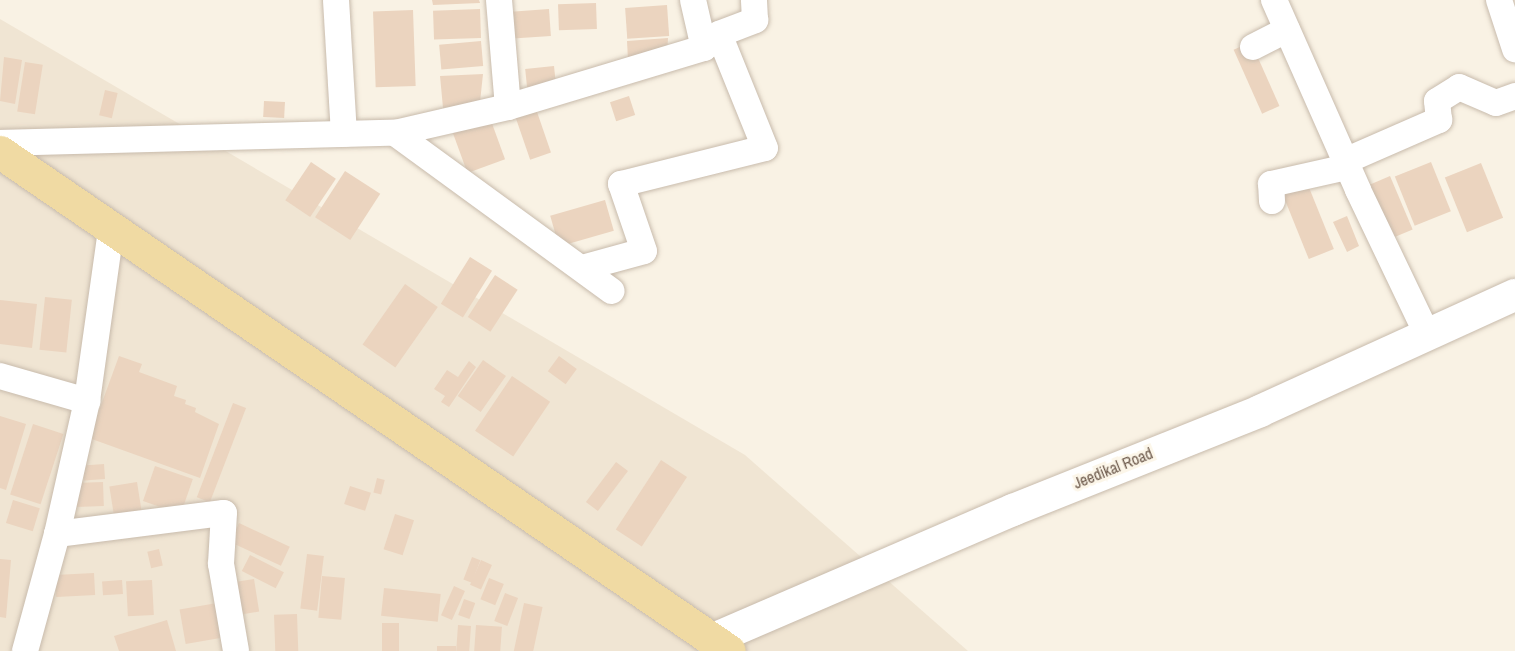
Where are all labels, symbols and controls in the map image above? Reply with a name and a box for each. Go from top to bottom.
street label: Jeedikal Road [1071,443,1155,493]

